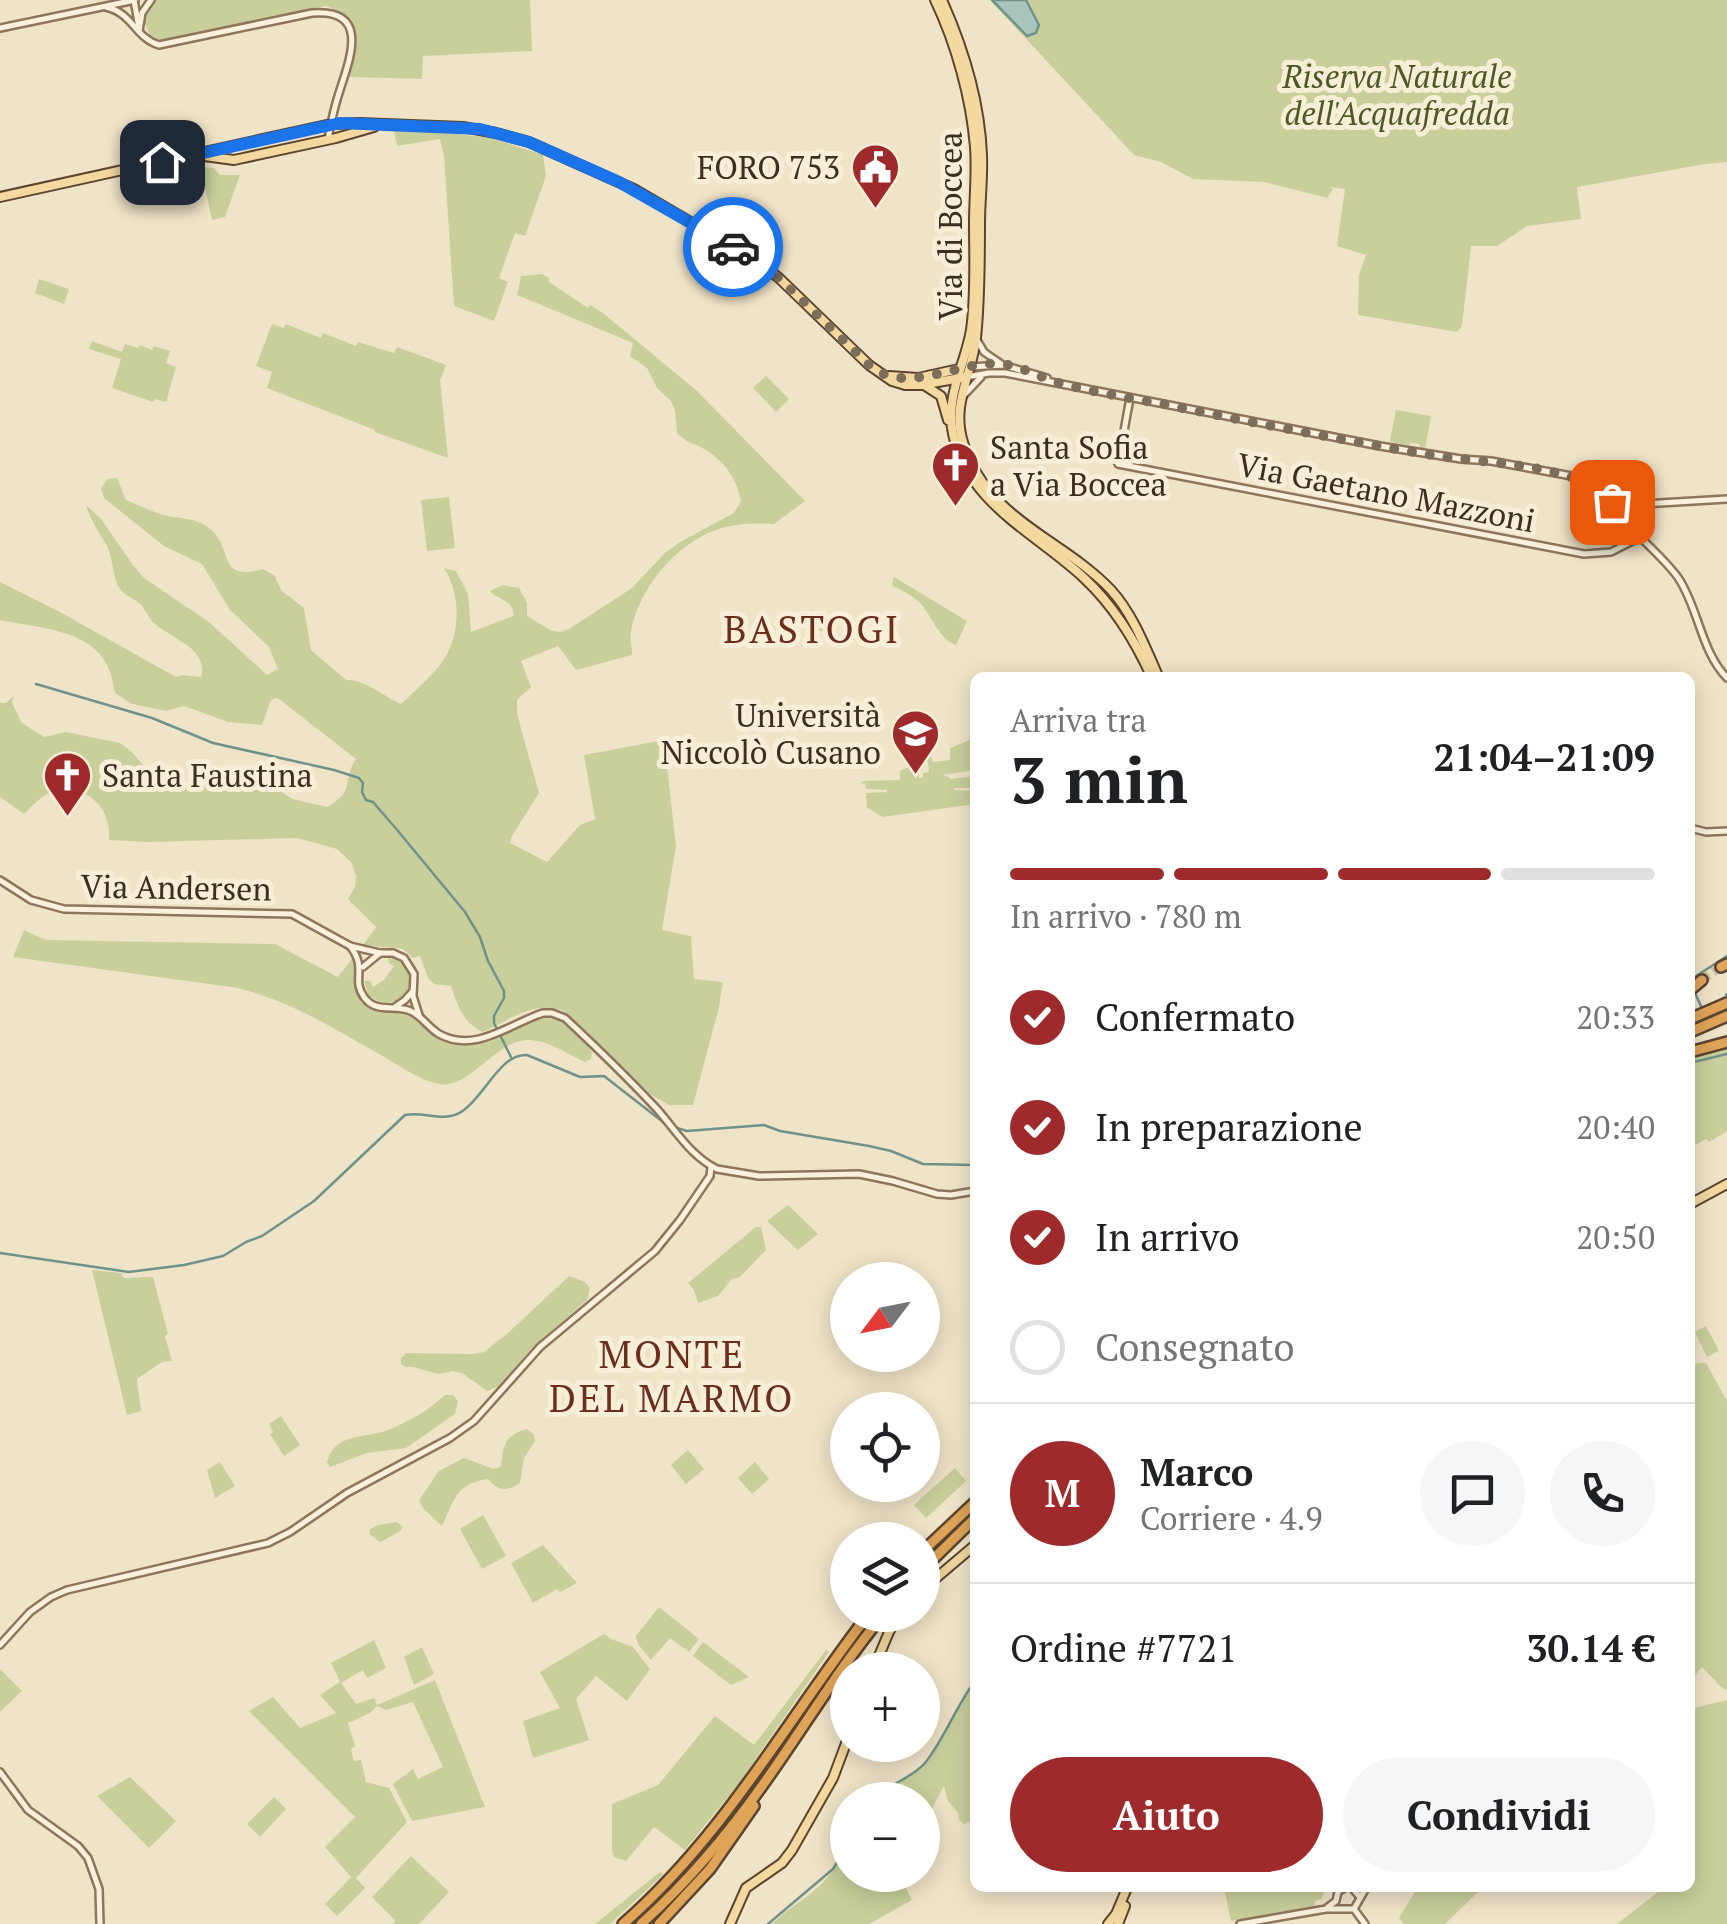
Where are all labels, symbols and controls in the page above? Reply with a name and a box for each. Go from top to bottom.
park label: Riserva Naturale dell'Acquafredda [1281,55,1512,134]
pin [120,120,205,205]
street label: Via di Boccea [929,132,971,320]
icon: home [135,135,190,190]
public building icon: FORO 753 [849,142,901,210]
place label: FORO 753 [697,146,840,188]
courier [683,197,783,297]
icon: car [706,220,761,275]
place label: Santa Sofia a Via Boccea [990,426,1167,505]
church icon: Santa Sofia a Via Boccea [929,440,981,508]
street label: Via Gaetano Mazzoni [1234,443,1539,542]
pin [1570,460,1655,545]
icon: bag [1585,475,1640,530]
district label: BASTOGI [723,604,901,654]
place label: Università Niccolò Cusano [661,694,881,773]
text: Arriva tra [1010,699,1147,741]
school or university icon: Università Niccolò Cusano [890,708,942,776]
text: 21:04–21:09 [1433,732,1655,782]
text: 3 min [1010,735,1188,822]
church icon: Santa Faustina [41,750,93,818]
place label: Santa Faustina [102,754,313,796]
street label: Via Andersen [80,864,272,910]
text: In arrivo · 780 m [1010,895,1242,937]
icon: check [1010,990,1065,1045]
text: Confermato [1095,992,1295,1042]
text: 20:33 [1576,996,1655,1038]
icon: check [1010,1100,1065,1155]
text: In preparazione [1095,1102,1363,1152]
text: 20:40 [1576,1106,1655,1148]
icon: check [1010,1210,1065,1265]
text: In arrivo [1095,1212,1240,1262]
text: 20:50 [1576,1216,1655,1258]
north arrow [830,1262,940,1372]
map controls [830,1262,940,1892]
text: Consegnato [1095,1322,1295,1372]
district label: MONTE DEL MARMO [549,1329,795,1423]
button: locate [830,1392,940,1502]
button: chat [1420,1441,1525,1546]
button: phone [1550,1441,1655,1546]
text: Marco [1140,1447,1253,1497]
text: M [1045,1468,1080,1518]
text: Corriere · 4.9 [1140,1497,1323,1539]
button: layers [830,1522,940,1632]
text: Ordine #7721 [1010,1623,1237,1673]
text: 30.14 € [1526,1623,1655,1673]
button: + [830,1652,940,1762]
button: Aiuto [1010,1757,1323,1872]
button: Condividi [1343,1757,1655,1872]
button: − [830,1782,940,1892]

